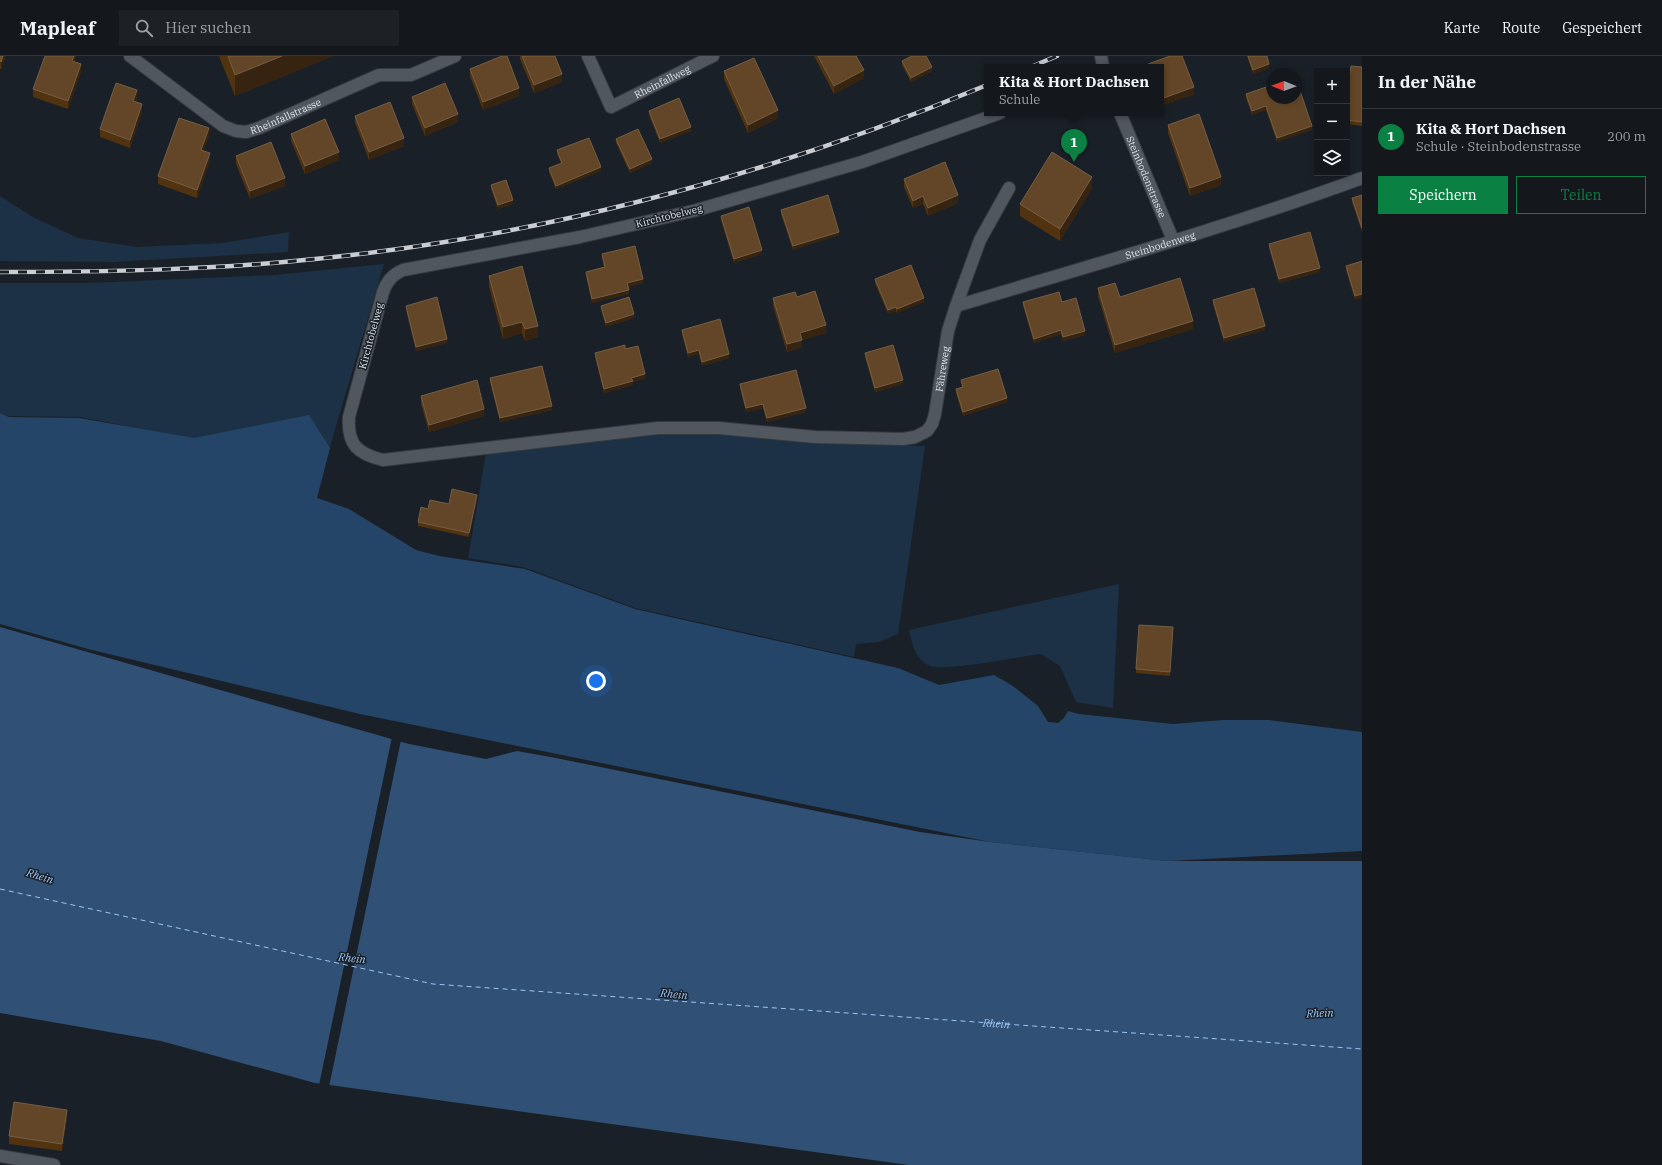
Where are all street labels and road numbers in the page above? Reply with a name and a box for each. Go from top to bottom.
street label: Rheinfallweg [632,62,693,101]
street label: Rheinfallstrasse [248,95,323,137]
street label: Steinbodenstrasse [1124,134,1169,220]
street label: Kirchtobelweg [634,201,704,231]
street label: Steinbodenweg [1124,228,1197,262]
street label: Kirchtobelweg [356,301,386,371]
street label: Fähreweg [932,345,952,393]

